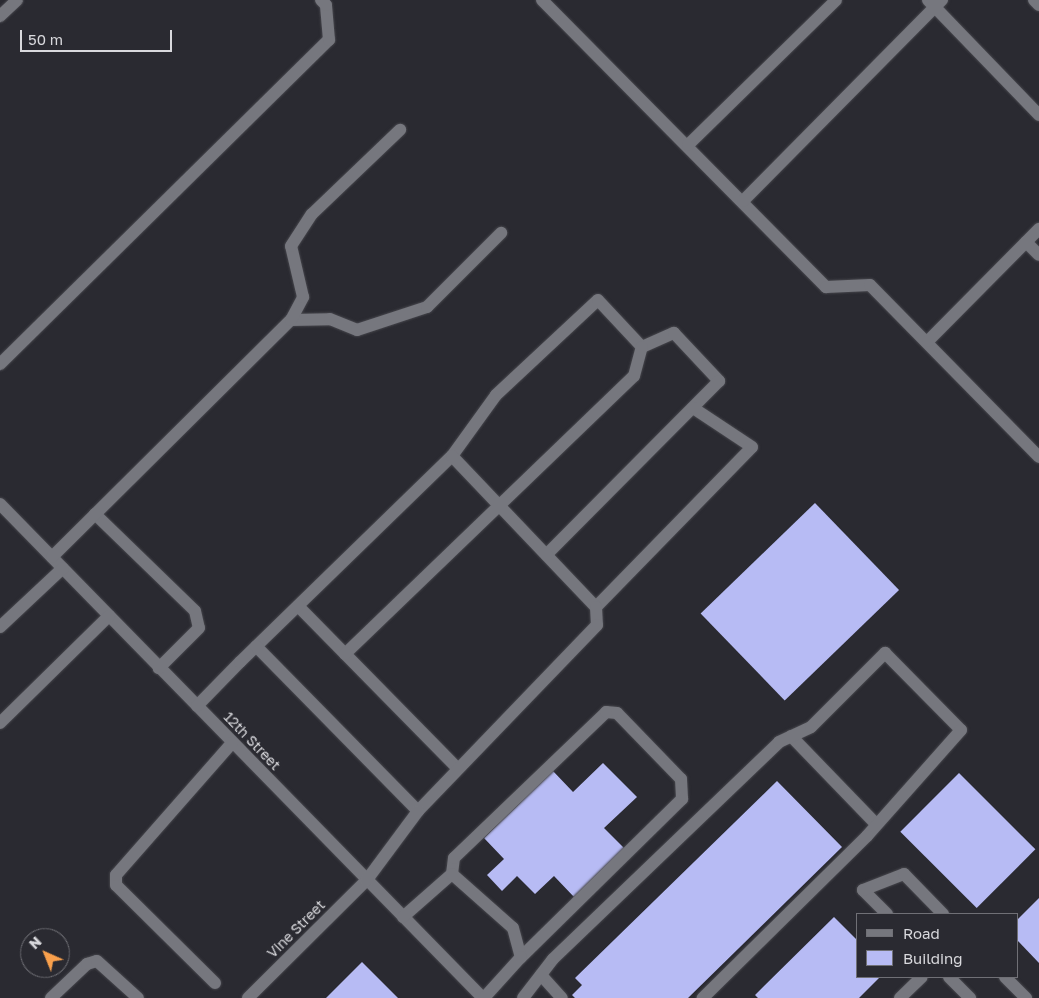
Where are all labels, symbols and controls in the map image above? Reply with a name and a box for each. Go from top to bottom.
scale bar [22,20,175,52]
text: 50 m [28,30,63,48]
street label: 12th Street [220,709,284,773]
street label: Vine Street [264,897,328,961]
legend [856,913,1019,978]
text: Road [903,924,940,942]
north arrow [20,928,70,978]
text: N [25,933,45,952]
text: Building [903,949,963,967]

